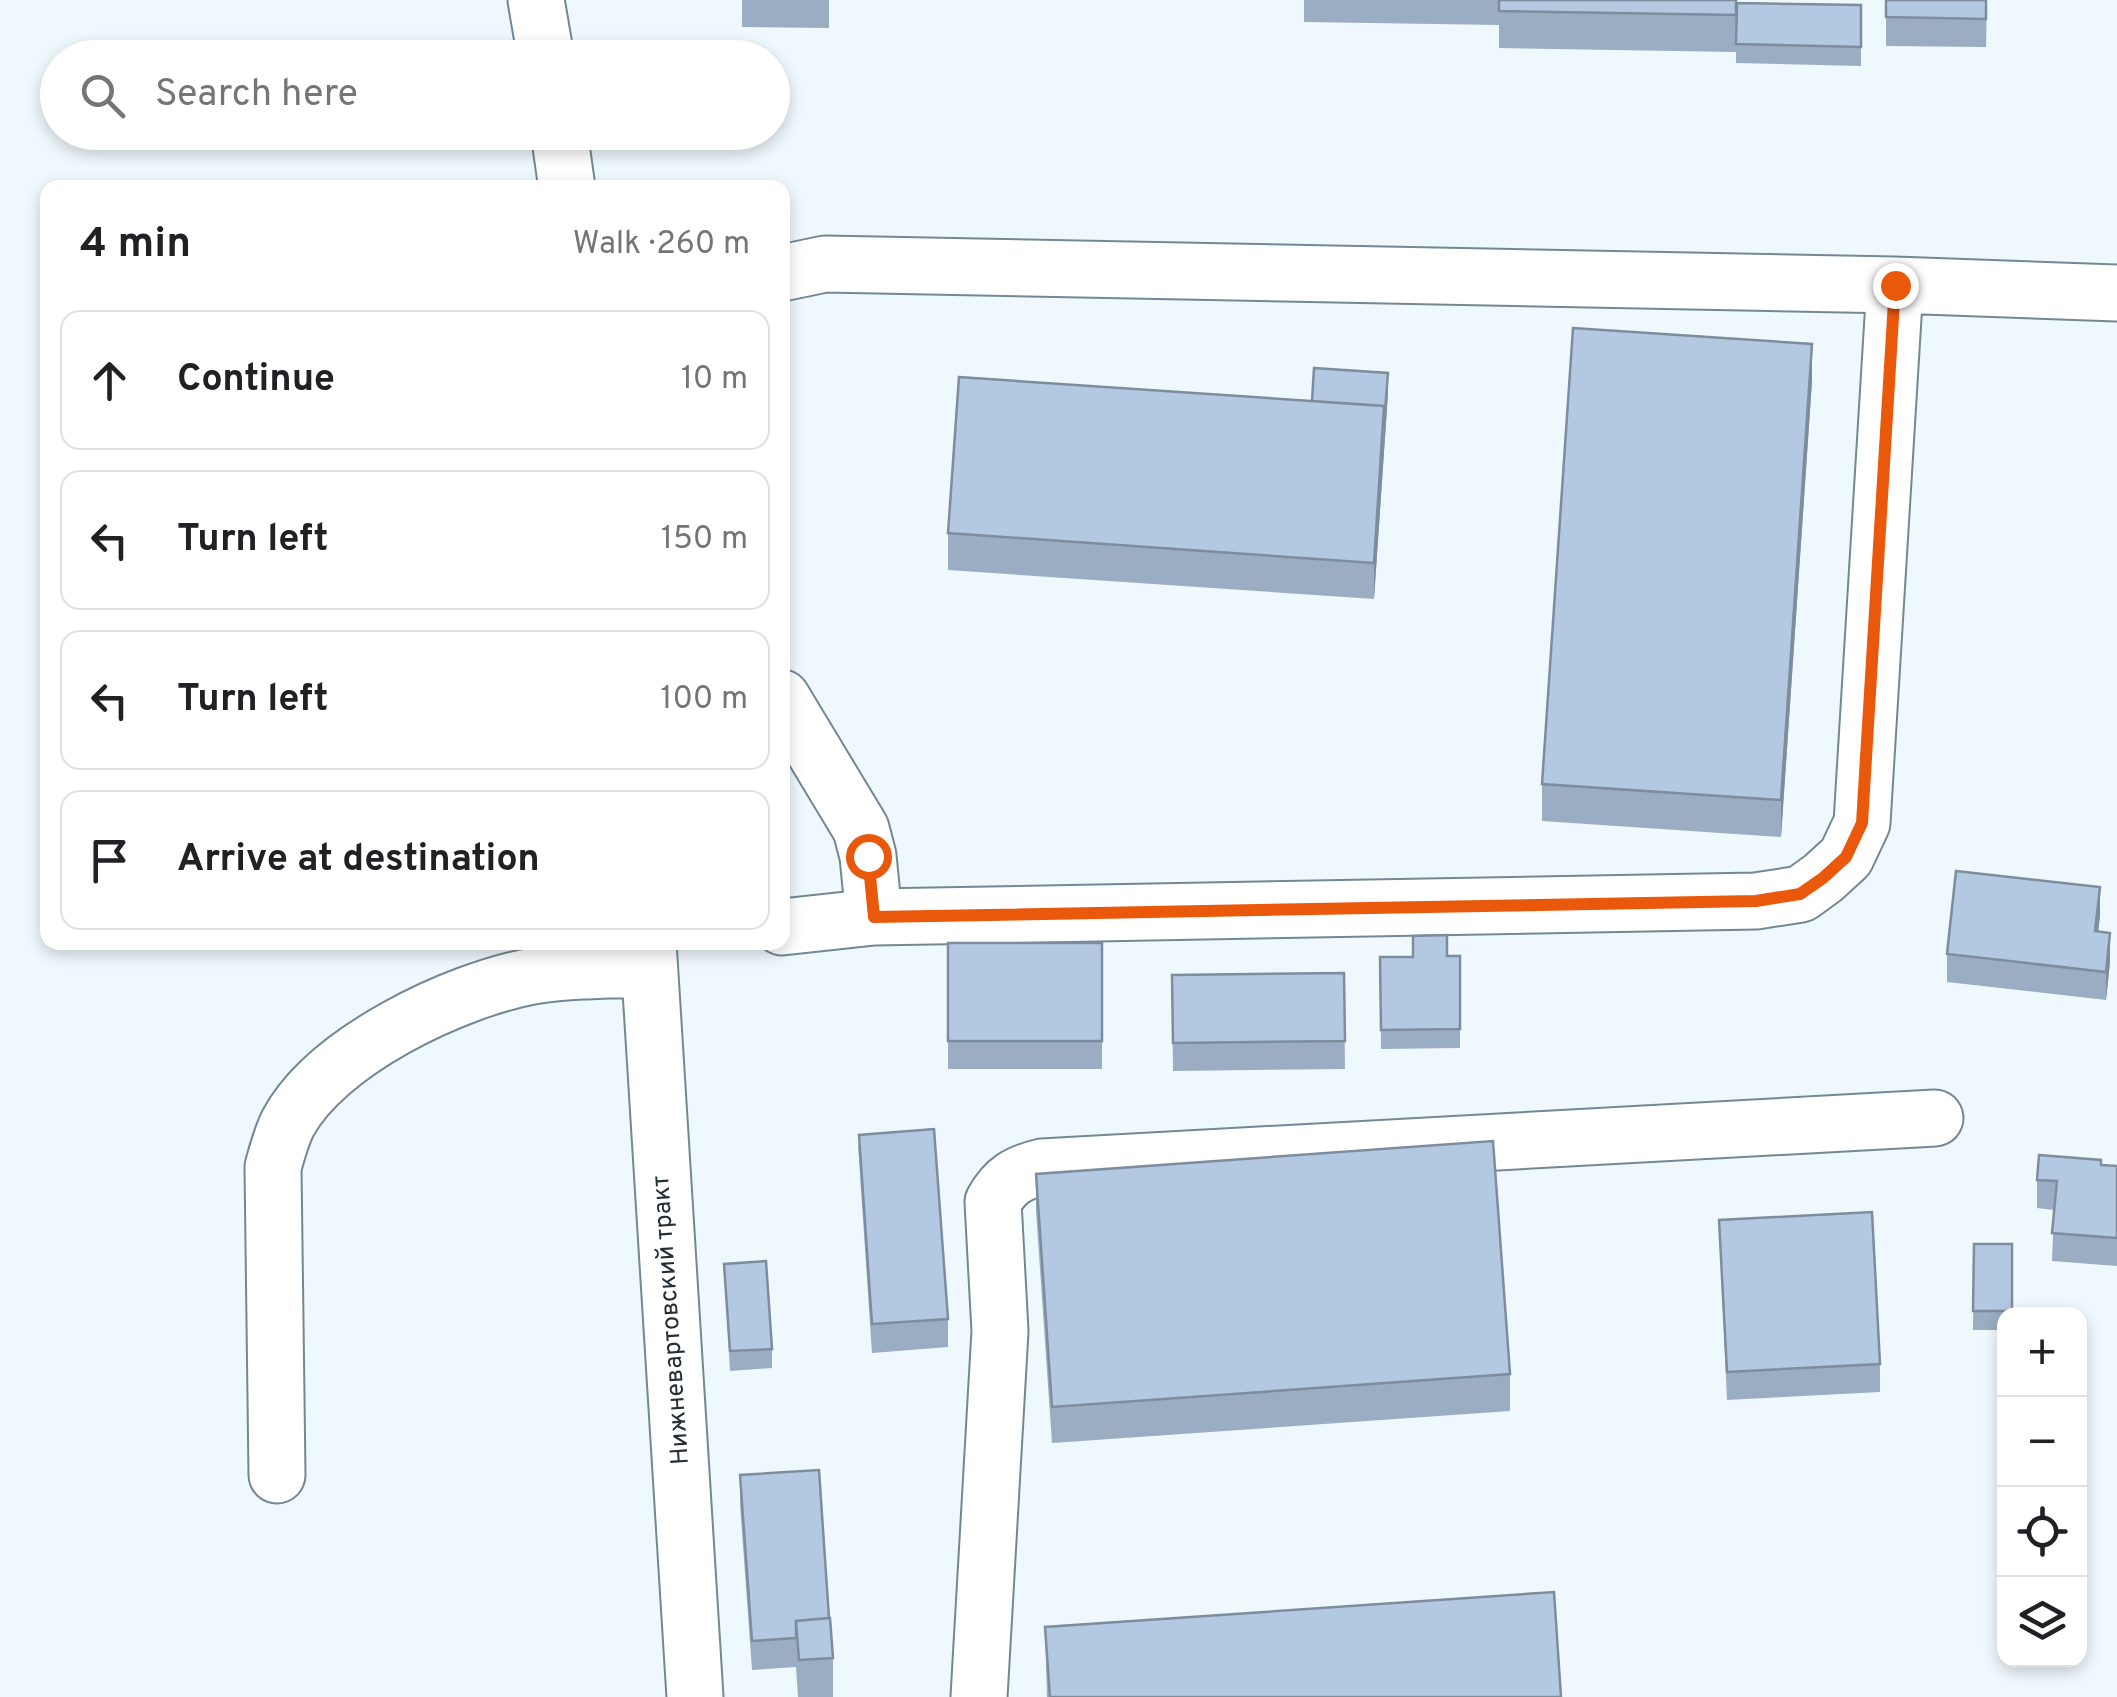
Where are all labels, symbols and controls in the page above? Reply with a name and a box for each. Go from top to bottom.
search box [40,40,790,150]
icon: search [75,68,130,123]
text: Search here [155,71,358,120]
text: 4 min [80,219,191,272]
text: Walk · 260 m [573,225,750,265]
route end [1873,263,1919,309]
icon: ahead [82,353,137,408]
text: Continue [177,356,335,405]
text: 10 m [681,360,748,400]
icon: left [82,513,137,568]
text: Turn left [177,516,329,565]
text: 150 m [661,520,748,560]
icon: left [82,673,137,728]
text: Turn left [177,676,329,725]
text: 100 m [661,680,748,720]
icon: arrive [82,833,137,888]
route start [846,834,892,880]
text: Arrive at destination [177,836,540,885]
street label: Нижневартовский тракт [646,1174,698,1466]
map controls [1997,1307,2087,1667]
button: + [1997,1307,2087,1397]
button: − [1997,1397,2087,1487]
button: locate [1997,1487,2087,1577]
button: layers [1997,1577,2087,1667]

